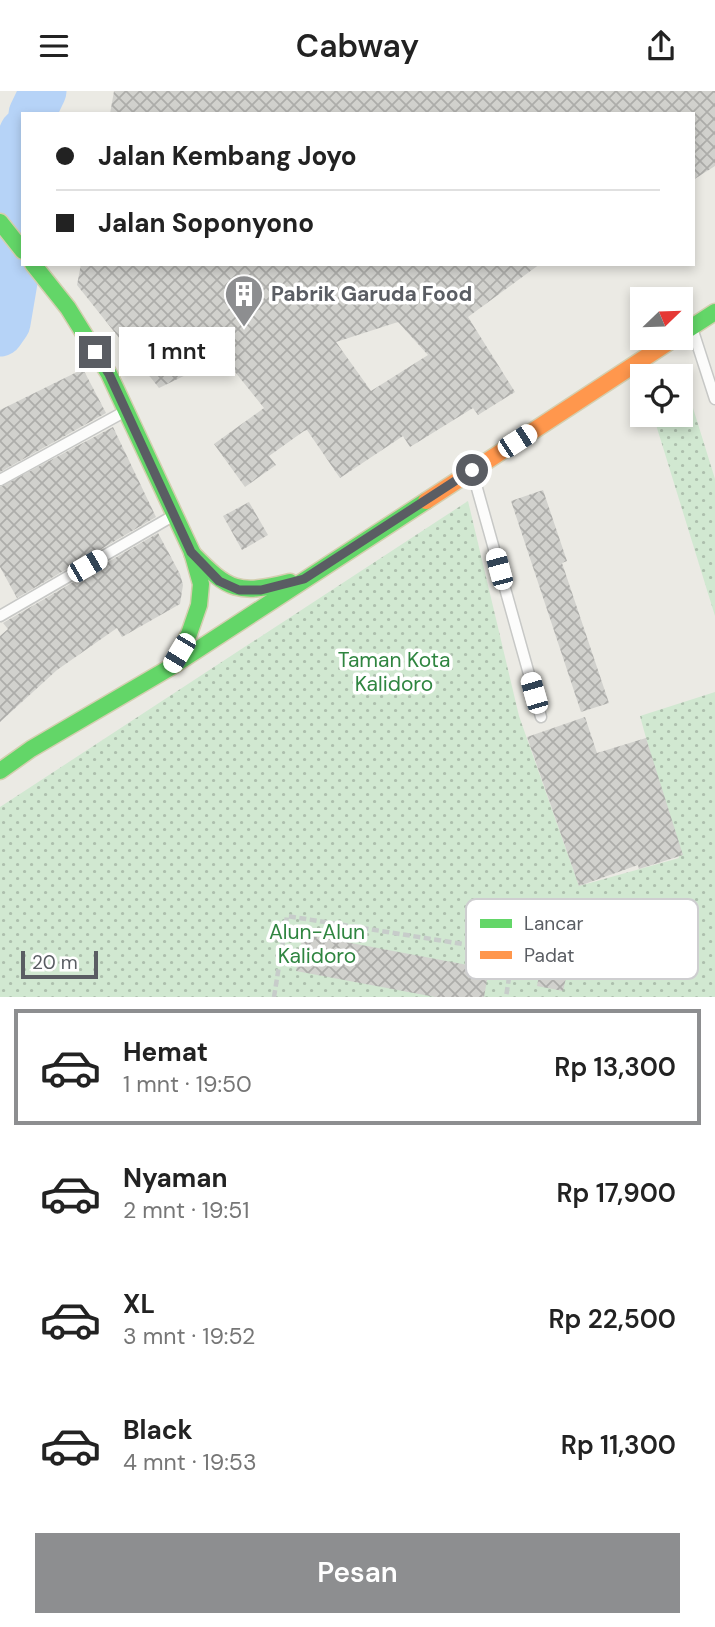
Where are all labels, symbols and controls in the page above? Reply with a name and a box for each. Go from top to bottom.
text: Cabway [296,25,419,67]
icon: menu [35,27,73,65]
icon: share [642,27,680,65]
text: Jalan Kembang Joyo [98,139,357,173]
text: Jalan Soponyono [98,206,314,240]
building icon: Pabrik Garuda Food [223,273,265,328]
place label: Pabrik Garuda Food [271,280,472,308]
north arrow [630,287,693,350]
map controls [630,287,693,427]
callout: 1 mnt [119,327,235,377]
route end [79,336,111,368]
text: 1 mnt [148,336,206,366]
button: locate [630,364,693,427]
car [494,421,541,461]
route start [456,454,488,486]
car [64,546,111,586]
car [484,546,515,592]
car [160,630,199,676]
park label: Taman Kota Kalidoro [338,646,450,698]
car [519,670,550,716]
legend [466,899,698,979]
text: Lancar [524,911,584,936]
park label: Alun-Alun Kalidoro [269,918,365,970]
text: Padat [524,943,574,968]
scale bar [21,948,98,980]
text: 20 m [32,950,78,975]
text: Hemat [123,1035,208,1069]
icon: car [39,1036,102,1099]
text: Rp 13,300 [554,1050,676,1084]
text: 1 mnt · 19:50 [123,1069,252,1099]
text: Nyaman [123,1161,228,1195]
icon: car [39,1162,102,1225]
text: Rp 17,900 [556,1176,676,1210]
text: 2 mnt · 19:51 [123,1195,249,1225]
text: XL [123,1287,155,1321]
icon: car [39,1288,102,1351]
text: Rp 22,500 [548,1302,676,1336]
text: 3 mnt · 19:52 [123,1321,255,1351]
text: Black [123,1413,193,1447]
icon: car [39,1414,102,1477]
text: Rp 11,300 [561,1428,676,1462]
text: 4 mnt · 19:53 [123,1447,256,1477]
button: Pesan [35,1533,680,1613]

